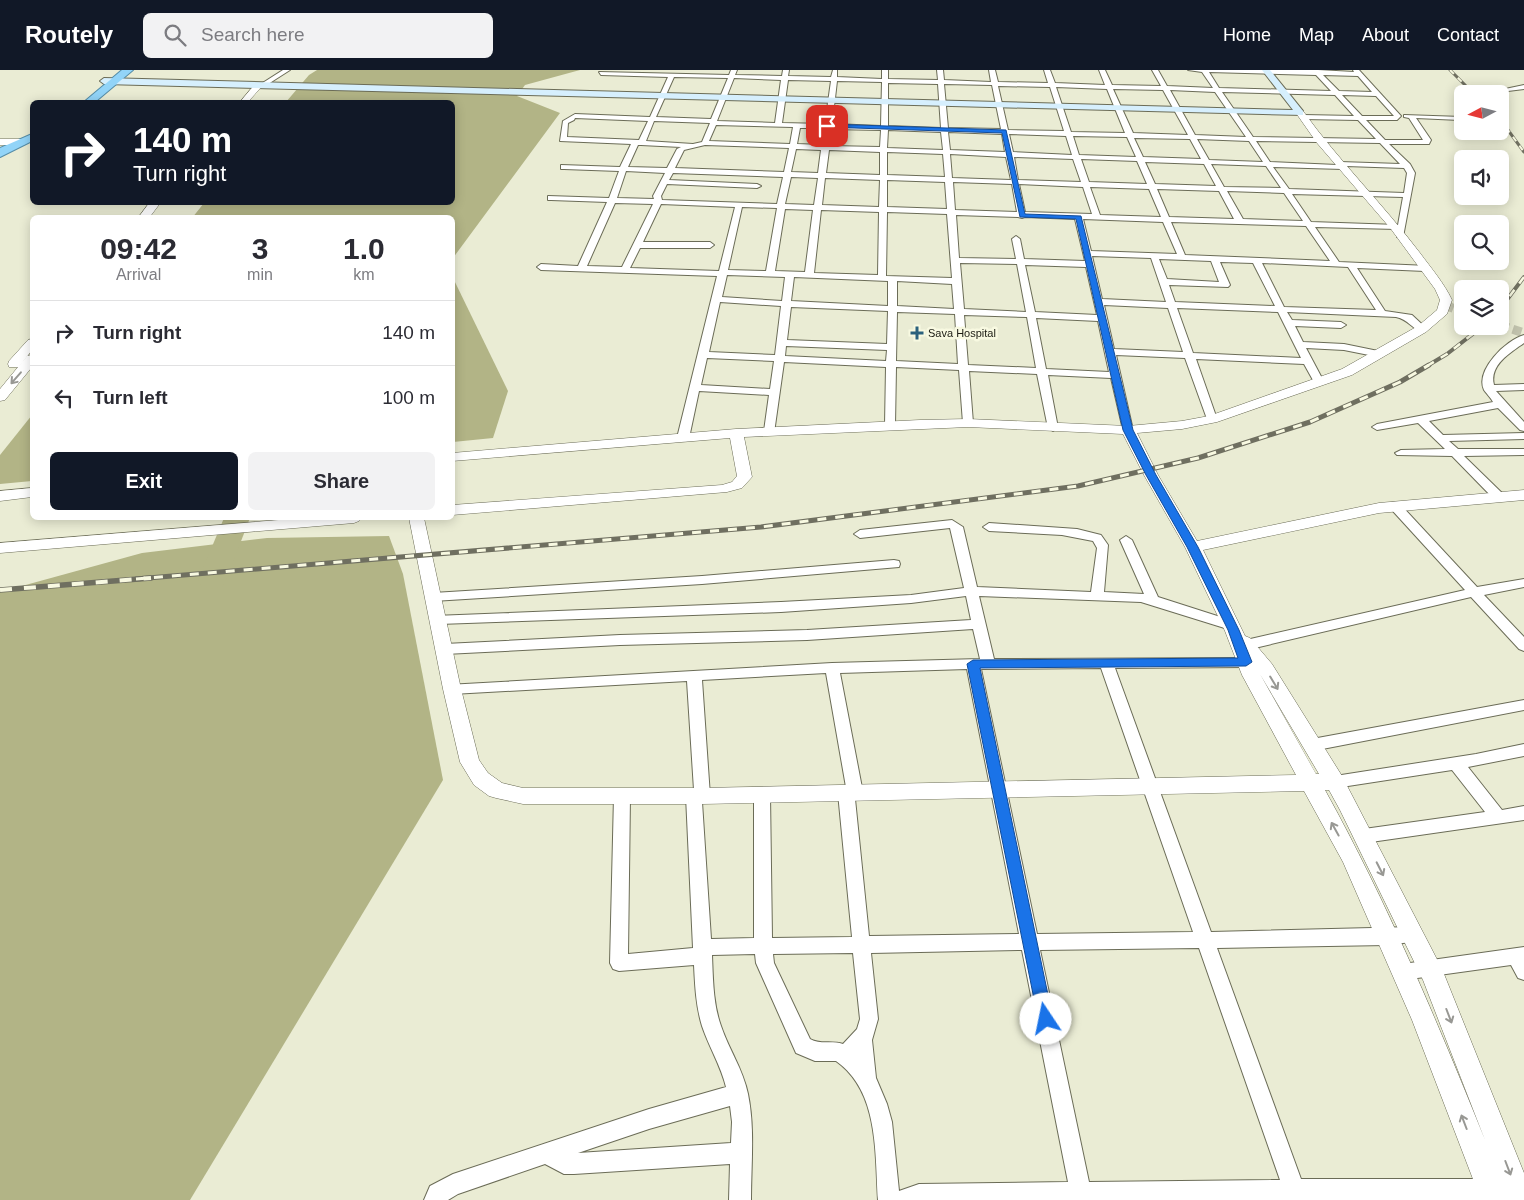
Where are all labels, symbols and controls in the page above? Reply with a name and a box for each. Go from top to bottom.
search box [143,13,493,58]
text: Routely [25,21,113,48]
icon: search [161,21,189,49]
text: Search here [201,24,305,45]
text: Home [1223,25,1271,45]
text: Map [1299,25,1334,45]
text: About [1362,25,1409,45]
text: Contact [1437,25,1499,45]
north arrow [1454,85,1509,140]
map controls [1454,85,1509,335]
pin [806,105,848,147]
icon: arrive [813,112,841,140]
icon: right [50,120,115,185]
text: 140 m [133,120,232,159]
button: sound [1454,150,1509,205]
text: Turn right [133,161,226,186]
button: search [1454,215,1509,270]
text: 09:42 [100,232,177,265]
text: 3 [252,232,268,265]
text: 1.0 [343,232,385,265]
text: Arrival [116,266,161,283]
text: min [247,266,273,283]
text: km [353,266,375,283]
button: layers [1454,280,1509,335]
icon: right [50,319,78,347]
text: Turn right [93,322,181,343]
text: 140 m [382,322,435,343]
marker: Sava Hospital [910,326,924,340]
place label: Sava Hospital [928,327,996,339]
one-way arrow [11,371,22,384]
icon: left [50,384,78,412]
text: Turn left [93,387,168,408]
text: 100 m [382,387,435,408]
button: Exit [50,452,238,510]
button: Share [248,452,435,510]
one-way arrow [1270,675,1280,689]
one-way arrow [1330,822,1340,837]
one-way arrow [1376,862,1386,877]
position arrow [1019,992,1071,1044]
one-way arrow [1446,1009,1455,1024]
one-way arrow [1459,1115,1468,1130]
one-way arrow [1504,1160,1514,1175]

